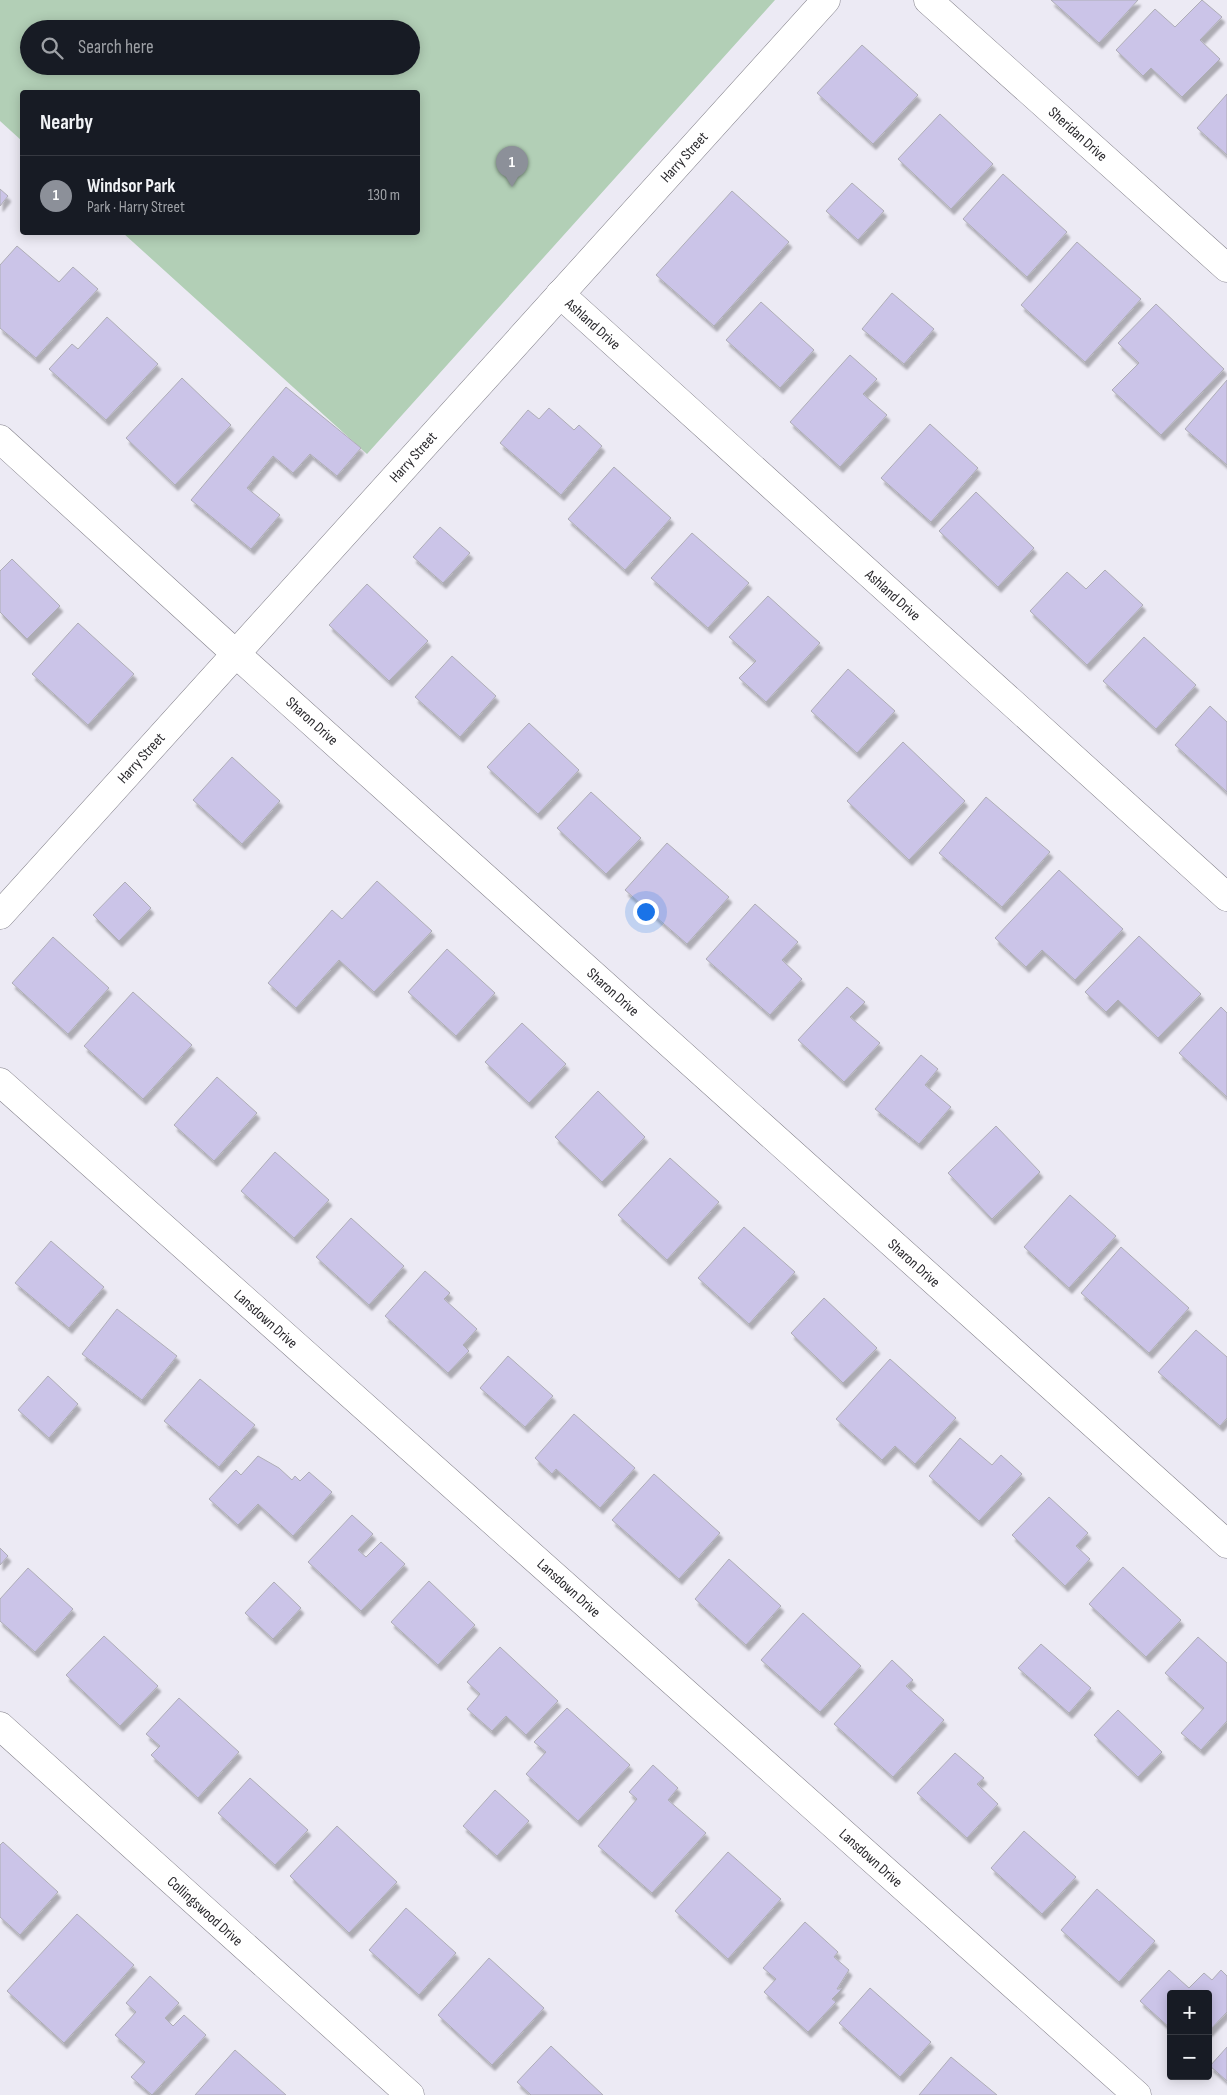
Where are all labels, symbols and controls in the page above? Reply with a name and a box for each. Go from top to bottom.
search box [20,20,420,75]
icon: search [38,34,66,62]
text: Search here [78,36,154,59]
street label: Sheridan Drive [1044,103,1111,166]
text: Nearby [40,110,93,135]
street label: Harry Street [657,128,712,187]
pin: 1 [496,146,528,187]
text: Windsor Park [87,175,175,198]
text: 1 [53,186,59,205]
text: 130 m [368,186,400,205]
text: Park · Harry Street [87,198,185,217]
street label: Ashland Drive [560,294,624,354]
street label: Harry Street [386,428,441,487]
street label: Ashland Drive [860,565,924,625]
street label: Sharon Drive [282,693,342,750]
street label: Harry Street [114,729,169,788]
your location [633,899,659,925]
street label: Sharon Drive [583,964,643,1021]
street label: Sharon Drive [884,1235,944,1292]
street label: Lansdown Drive [230,1286,301,1353]
street label: Lansdown Drive [533,1555,604,1622]
street label: Lansdown Drive [835,1825,906,1892]
street label: Collingswood Drive [163,1872,247,1950]
map controls [1167,1990,1212,2080]
button: + [1167,1990,1212,2035]
button: − [1167,2035,1212,2080]

